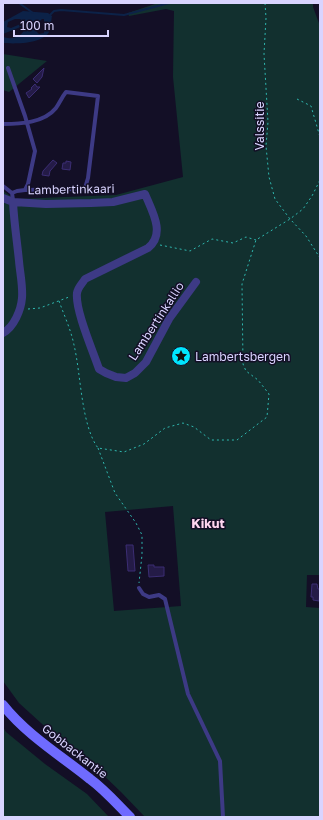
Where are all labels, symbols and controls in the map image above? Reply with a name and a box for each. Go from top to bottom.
scale bar [14,12,108,38]
text: 100 m [20,18,54,33]
street label: Valssitie [252,102,267,150]
street label: Lambertinkaari [27,181,115,197]
street label: Lambertinkallio [125,279,187,363]
place icon: Lambertsbergen [170,345,192,367]
place label: Lambertsbergen [195,349,290,364]
district label: Kikut [191,515,225,531]
street label: Gobbackantie [39,721,111,781]

